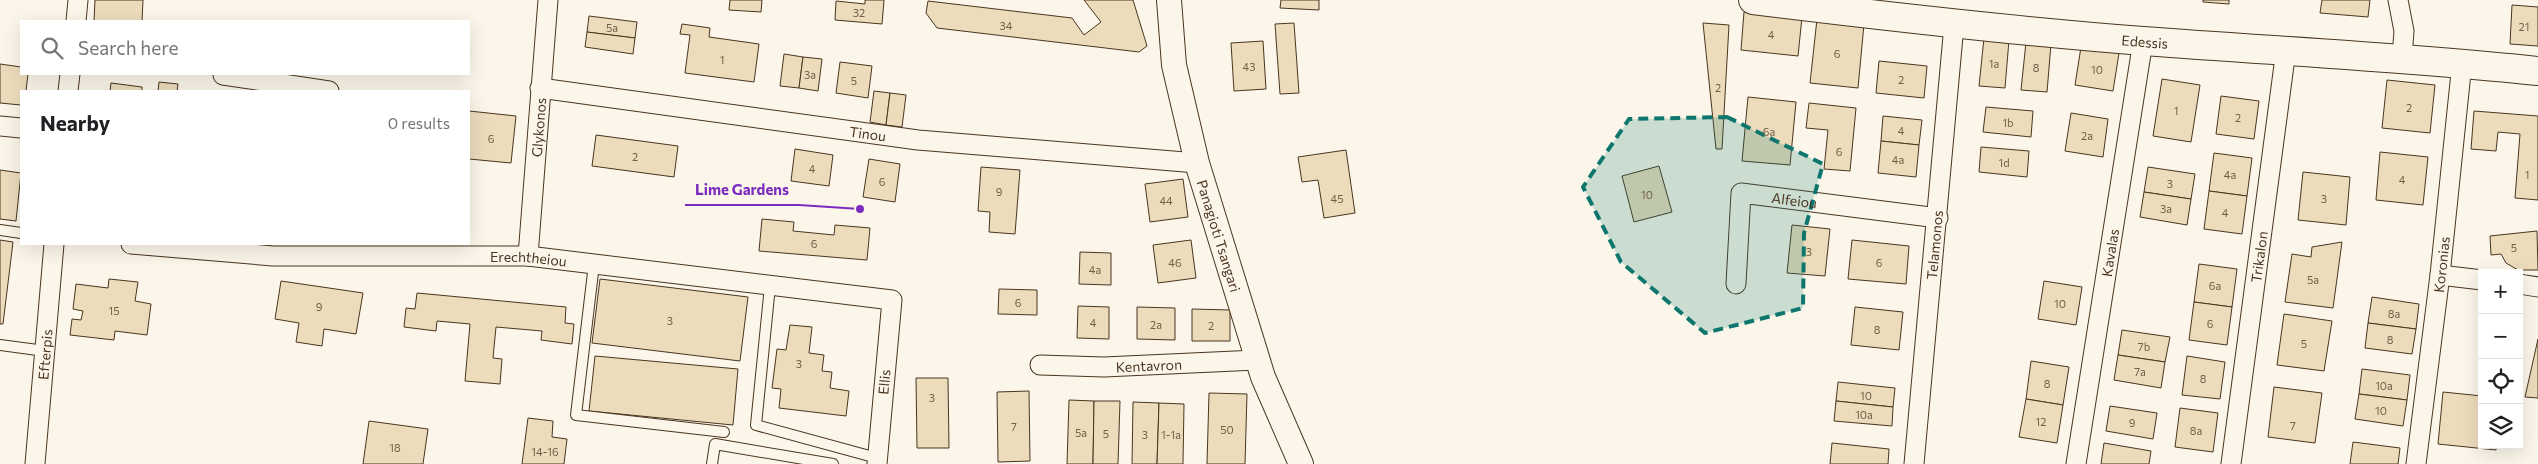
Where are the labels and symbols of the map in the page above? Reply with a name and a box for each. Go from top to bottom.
house number: 32 [853,6,865,19]
house number: 34 [1000,19,1013,32]
house number: 21 [2519,20,2529,33]
house number: 5a [606,21,618,34]
house number: 4 [1768,28,1775,41]
street label: Edessis [2121,31,2169,51]
house number: 6 [1834,47,1841,60]
house number: 1 [720,53,724,66]
house number: 1a [1989,57,1999,70]
house number: 43 [1243,60,1255,73]
house number: 8 [2033,61,2040,74]
house number: 10 [2091,63,2103,76]
house number: 3a [804,68,816,81]
house number: 2 [1898,73,1904,86]
house number: 5 [851,74,857,87]
house number: 2 [1715,81,1721,94]
street label: Glykonos [527,97,549,158]
house number: 2 [2406,101,2412,114]
house number: 1 [2174,104,2178,117]
house number: 2 [2235,111,2241,124]
house number: 1b [2002,116,2014,129]
street label: Tinou [849,122,887,144]
house number: 4 [1898,124,1905,137]
house number: 6a [1763,125,1775,138]
house number: 2a [2081,129,2093,142]
house number: 6 [488,132,495,145]
house number: 6 [1836,145,1843,158]
house number: 2 [632,150,638,163]
house number: 4a [1892,153,1904,166]
house number: 1d [1998,156,2010,169]
house number: 4 [809,162,816,175]
house number: 4a [2224,168,2236,181]
house number: 1 [2525,168,2529,181]
house number: 4 [2399,173,2406,186]
callout: Lime Gardens [685,175,799,205]
house number: 6 [879,175,886,188]
street label: Panagioti Tsangari [1194,177,1245,294]
house number: 3 [2167,177,2173,190]
text: Lime Gardens [695,180,789,198]
house number: 9 [996,185,1003,198]
house number: 10 [1641,188,1653,201]
street label: Alfeiou [1771,188,1818,211]
house number: 45 [1331,192,1343,205]
house number: 3 [2321,192,2327,205]
house number: 44 [1159,194,1173,207]
house number: 3a [2160,202,2172,215]
house number: 4 [2222,206,2229,219]
street label: Telamonos [1922,210,1946,280]
street label: Kavalas [2097,227,2122,278]
street label: Trikalon [2247,230,2270,284]
street label: Koronias [2429,236,2452,294]
house number: 6 [811,237,818,250]
house number: 5 [2511,241,2517,254]
house number: 3 [1806,245,1812,258]
street label: Erechtheiou [490,247,568,269]
house number: 46 [1168,256,1182,269]
house number: 6 [1876,256,1883,269]
house number: 4a [1089,263,1101,276]
house number: 5a [2307,273,2319,286]
house number: 6a [2209,279,2221,292]
house number: 6 [1015,296,1022,309]
house number: 10 [2054,297,2066,310]
house number: 9 [316,300,323,313]
house number: 15 [108,304,120,317]
house number: 8a [2388,307,2400,320]
house number: 3 [667,314,673,327]
house number: 4 [1090,316,1097,329]
house number: 6 [2207,317,2214,330]
house number: 2a [1150,318,1162,331]
house number: 2 [1208,319,1214,332]
house number: 8 [1874,323,1881,336]
street label: Efterpis [34,328,55,380]
house number: 8 [2387,333,2394,346]
house number: 5 [2301,337,2307,350]
house number: 7b [2138,340,2150,353]
street label: Kentavron [1115,355,1182,375]
house number: 3 [796,357,802,370]
house number: 7a [2134,365,2146,378]
street label: Ellis [874,369,894,395]
house number: 8 [2200,372,2207,385]
house number: 8 [2044,377,2051,390]
house number: 10a [2375,379,2393,392]
house number: 10 [1860,389,1872,402]
house number: 3 [929,391,935,404]
house number: 10 [2375,404,2387,417]
house number: 10a [1855,408,1873,421]
house number: 12 [2036,415,2046,428]
house number: 9 [2129,416,2136,429]
house number: 7 [2290,419,2296,432]
house number: 7 [1011,420,1017,433]
house number: 50 [1220,423,1234,436]
house number: 8a [2190,424,2202,437]
house number: 5a [1075,426,1087,439]
house number: 5 [1103,427,1109,440]
house number: 3 [1142,428,1148,441]
house number: 1-1a [1161,428,1181,441]
house number: 18 [389,441,401,454]
house number: 14-16 [531,445,559,458]

